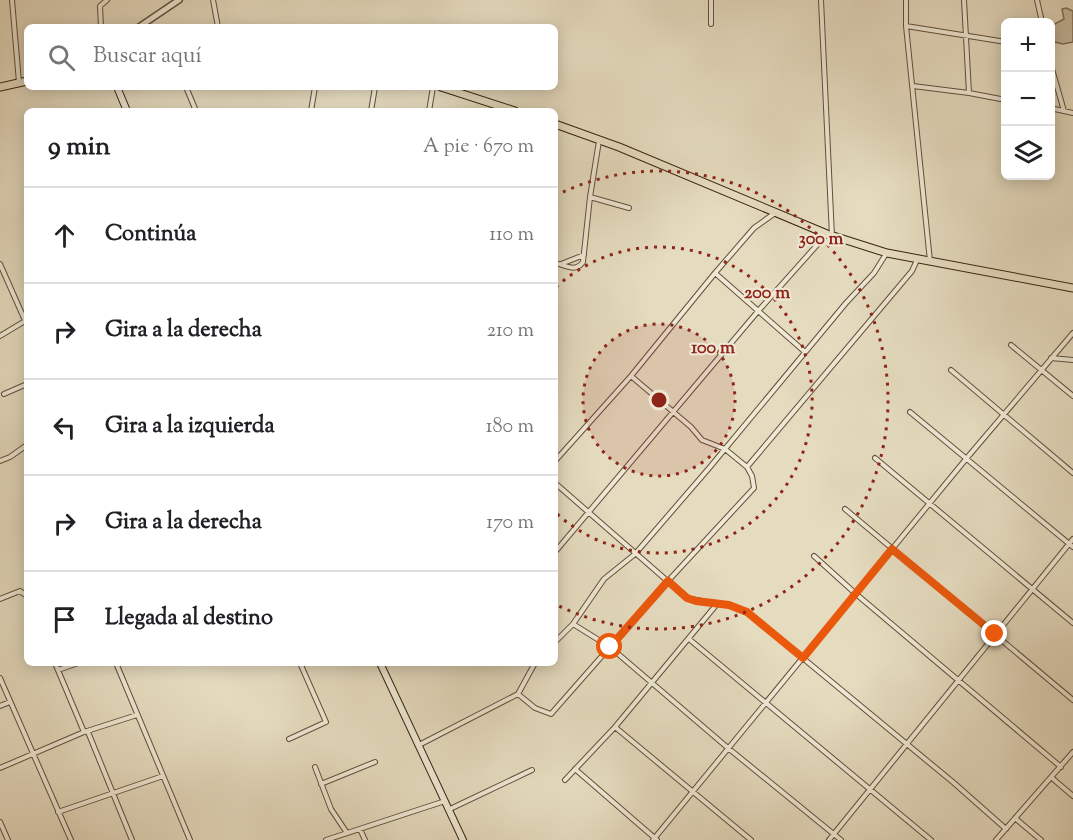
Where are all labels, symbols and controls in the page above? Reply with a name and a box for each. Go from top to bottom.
map controls [1001,18,1055,180]
button: + [1001,18,1055,72]
search box [24,24,558,90]
icon: search [45,41,78,74]
text: Buscar aquí [93,41,202,73]
button: − [1001,72,1055,126]
button: layers [1001,126,1055,180]
text: 9 min [48,129,110,166]
text: A pie · 670 m [423,133,534,162]
icon: ahead [48,219,81,252]
text: Continúa [105,219,196,251]
text: 110 m [489,221,534,250]
text: 300 m [799,227,844,253]
text: 200 m [744,281,790,307]
icon: right [48,315,81,348]
text: Gira a la derecha [105,315,262,347]
text: 210 m [487,317,534,346]
text: 100 m [691,336,735,362]
centre of rings [649,390,669,410]
icon: left [48,411,81,444]
text: Gira a la izquierda [105,411,275,443]
text: 180 m [486,413,534,442]
icon: right [48,507,81,540]
text: Gira a la derecha [105,507,262,539]
text: 170 m [486,509,534,538]
icon: arrive [48,603,81,636]
text: Llegada al destino [105,603,273,635]
route end [981,620,1007,646]
route start [596,633,622,659]

